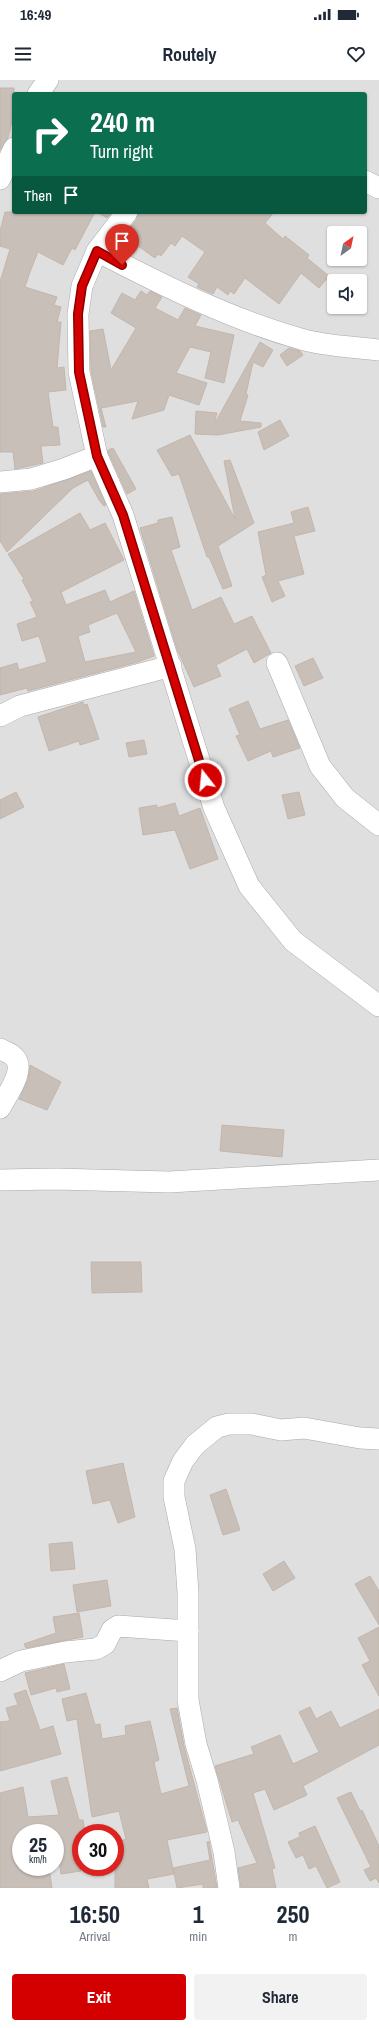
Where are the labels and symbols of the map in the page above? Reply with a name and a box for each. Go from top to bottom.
pin [105,224,139,265]
north arrow [327,226,367,266]
position arrow [184,759,226,801]
speed limit sign: 30 [72,1824,124,1876]

